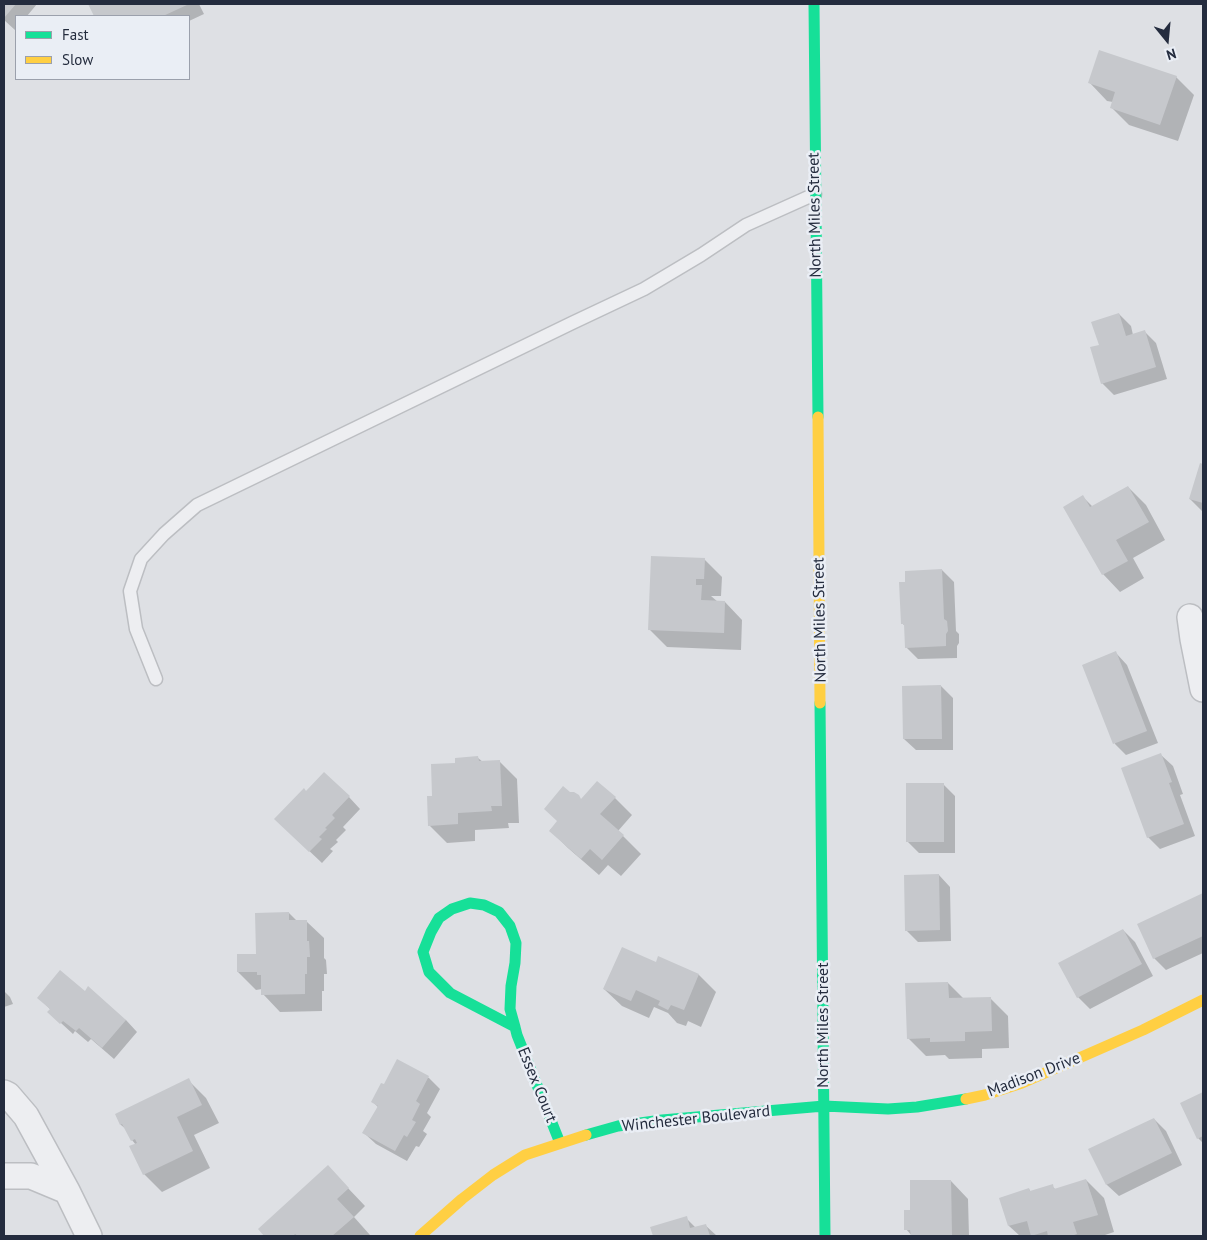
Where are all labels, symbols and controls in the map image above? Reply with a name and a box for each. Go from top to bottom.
legend [15,15,190,80]
north arrow [1142,15,1192,65]
text: Fast [62,25,89,44]
text: N [1164,44,1178,64]
text: Slow [62,50,93,69]
street label: North Miles Street [804,152,826,278]
street label: North Miles Street [809,557,831,683]
street label: North Miles Street [813,962,833,1088]
street label: Essex Court [513,1045,561,1125]
street label: Madison Drive [985,1049,1083,1101]
street label: Winchester Boulevard [621,1102,771,1136]

